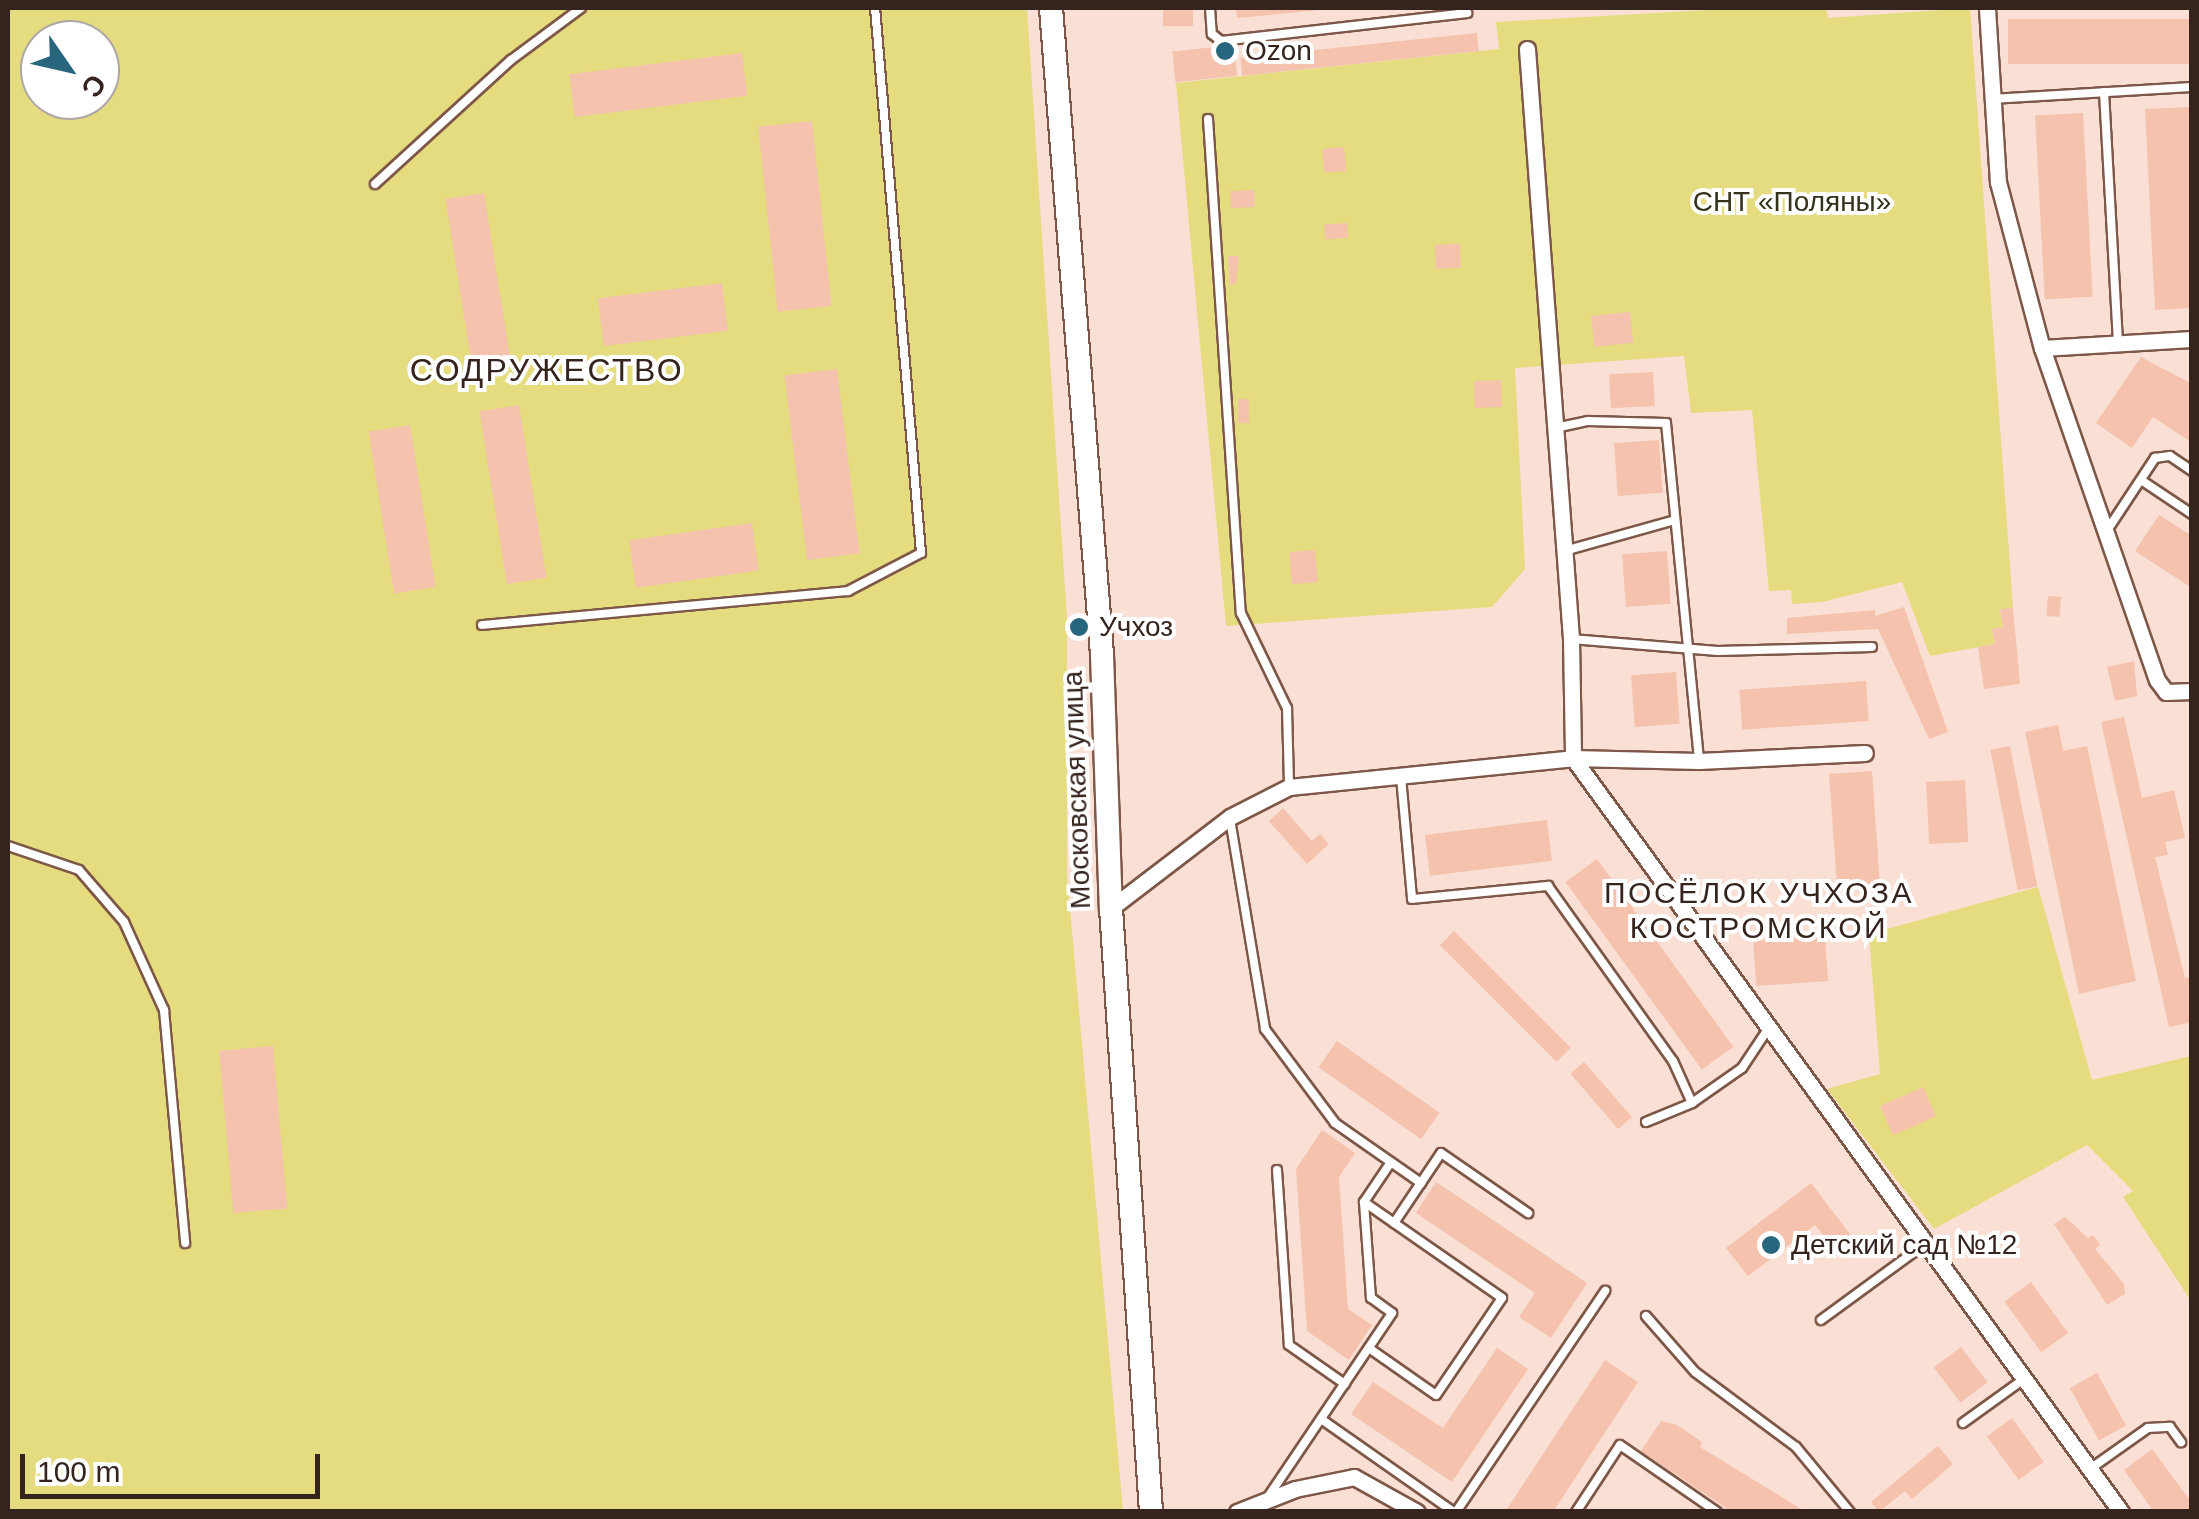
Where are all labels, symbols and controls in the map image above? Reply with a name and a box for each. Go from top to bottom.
north arrow [20,20,120,120]
place label: Ozon [1245,34,1312,68]
marker: Ozon [1214,40,1236,62]
text: С [75,69,112,103]
park label: СНТ «Поляны» [1693,185,1891,219]
district label: СОДРУЖЕСТВО [410,351,684,389]
place label: Учхоз [1099,610,1173,644]
marker: Учхоз [1068,616,1090,638]
street label: Московская улица [1056,670,1098,910]
district label: ПОСЁЛОК УЧХОЗА КОСТРОМСКОЙ [1604,875,1914,946]
place label: Детский сад №12 [1791,1228,2017,1262]
marker: Детский сад №12 [1760,1234,1782,1256]
scale bar [25,1434,325,1496]
text: 100 m [37,1455,120,1488]

